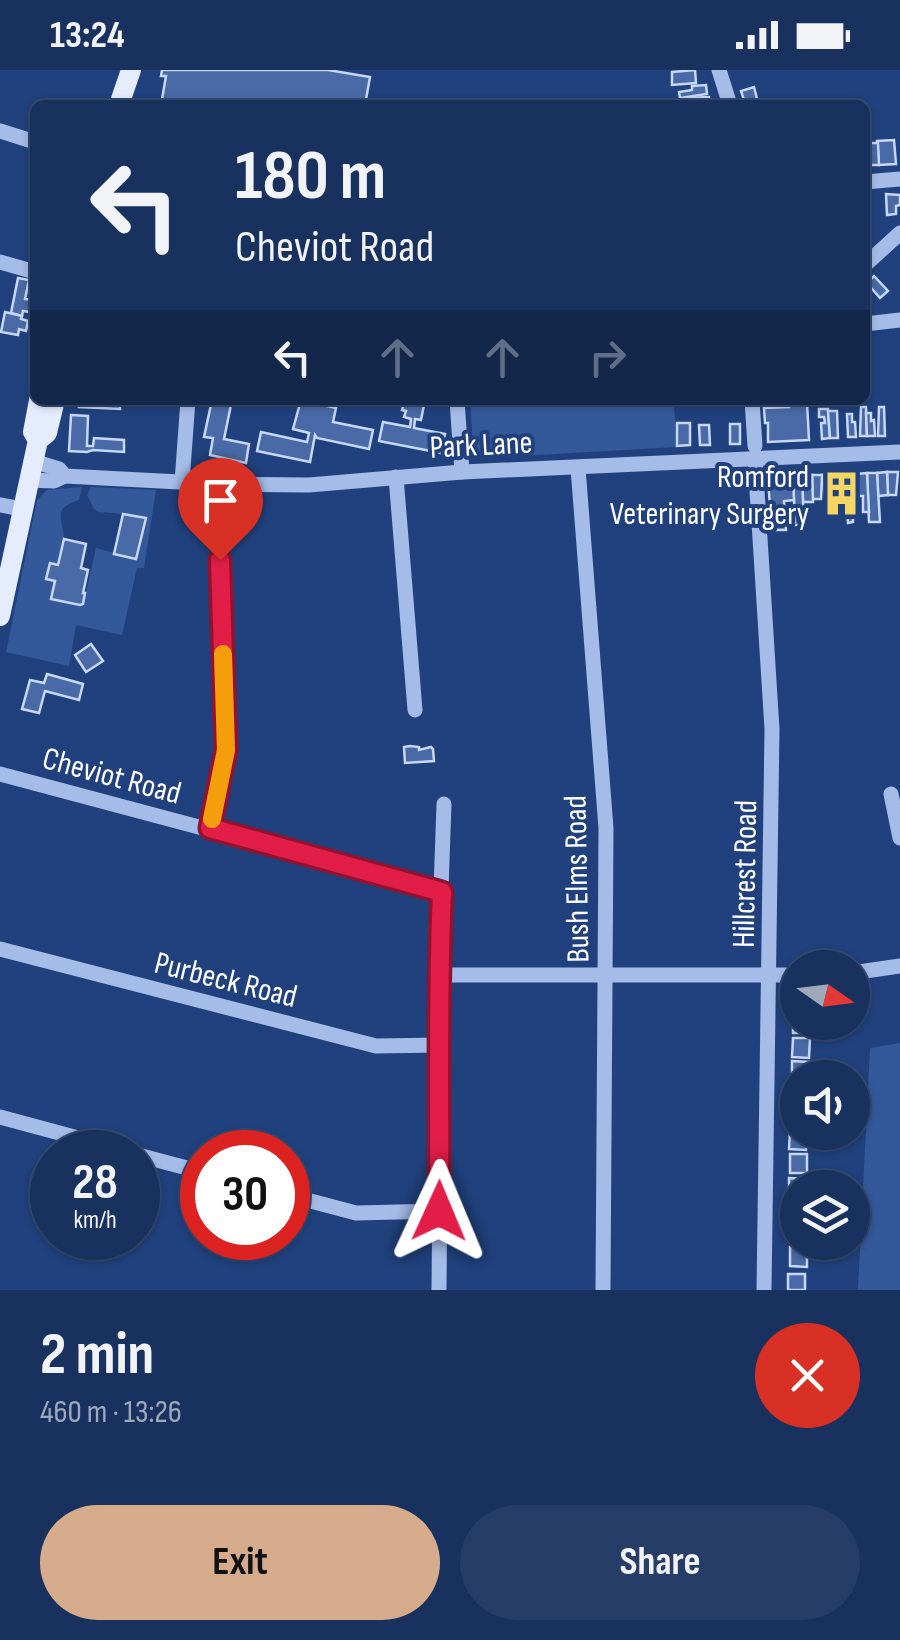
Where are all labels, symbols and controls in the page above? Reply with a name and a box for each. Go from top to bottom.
text: 13:24 [50,13,125,58]
text: 180 m [235,135,386,219]
icon: left [70,140,200,270]
text: Cheviot Road [235,220,434,275]
icon: left [265,330,320,385]
icon: ahead [370,330,425,385]
icon: ahead [475,330,530,385]
icon: right [580,330,635,385]
street label: Park Lane [429,423,533,468]
pin [178,458,263,561]
place label: Romford Veterinary Surgery [610,458,809,534]
building icon: Romford Veterinary Surgery [818,470,866,518]
icon: arrive [193,473,248,528]
street label: Cheviot Road [38,739,185,814]
street label: Bush Elms Road [557,795,598,963]
street label: Hillcrest Road [725,800,766,948]
street label: Purbeck Road [150,944,301,1017]
north arrow [780,950,870,1040]
map controls [780,950,870,1260]
button: sound [780,1060,870,1150]
speed limit sign: 30 [180,1130,310,1260]
text: 28 [72,1153,118,1213]
position arrow [387,1159,491,1263]
button: layers [780,1170,870,1260]
text: km/h [73,1205,117,1236]
text: 2 min [40,1319,154,1391]
button: close [755,1323,860,1428]
text: 460 m · 13:26 [40,1393,182,1432]
button: Exit [40,1505,440,1620]
button: Share [460,1505,860,1620]

